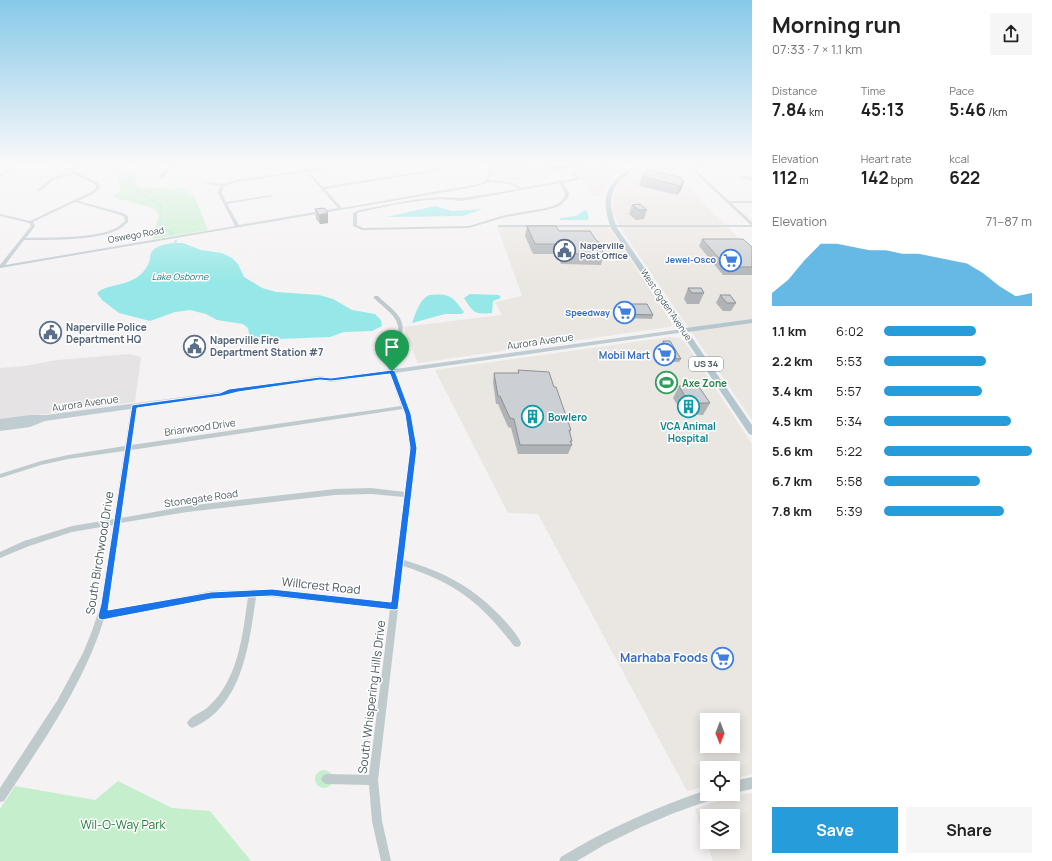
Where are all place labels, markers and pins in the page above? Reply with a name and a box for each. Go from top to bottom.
public building icon: Naperville Post Office [551,238,577,264]
place label: Naperville Post Office [580,239,629,262]
supermarket icon: Jewel-Osco [718,247,744,273]
place label: Jewel-Osco [665,253,716,266]
supermarket icon: Speedway [612,300,638,326]
place label: Speedway [565,306,610,319]
public building icon: Naperville Police Department HQ [38,320,64,346]
place label: Naperville Police Department HQ [66,320,147,346]
pin [375,330,409,371]
public building icon: Naperville Fire Department Station #7 [182,333,208,359]
place label: Naperville Fire Department Station #7 [210,333,323,359]
supermarket icon: Mobil Mart [652,342,678,368]
place label: Mobil Mart [599,348,650,362]
sports icon: Axe Zone [654,370,680,396]
place label: Axe Zone [682,376,727,390]
building icon: VCA Animal Hospital [675,393,701,419]
building icon: Bowlero [519,404,545,430]
place label: Bowlero [548,410,587,424]
place label: VCA Animal Hospital [660,419,716,445]
supermarket icon: Marhaba Foods [710,645,736,671]
place label: Marhaba Foods [620,649,708,666]

